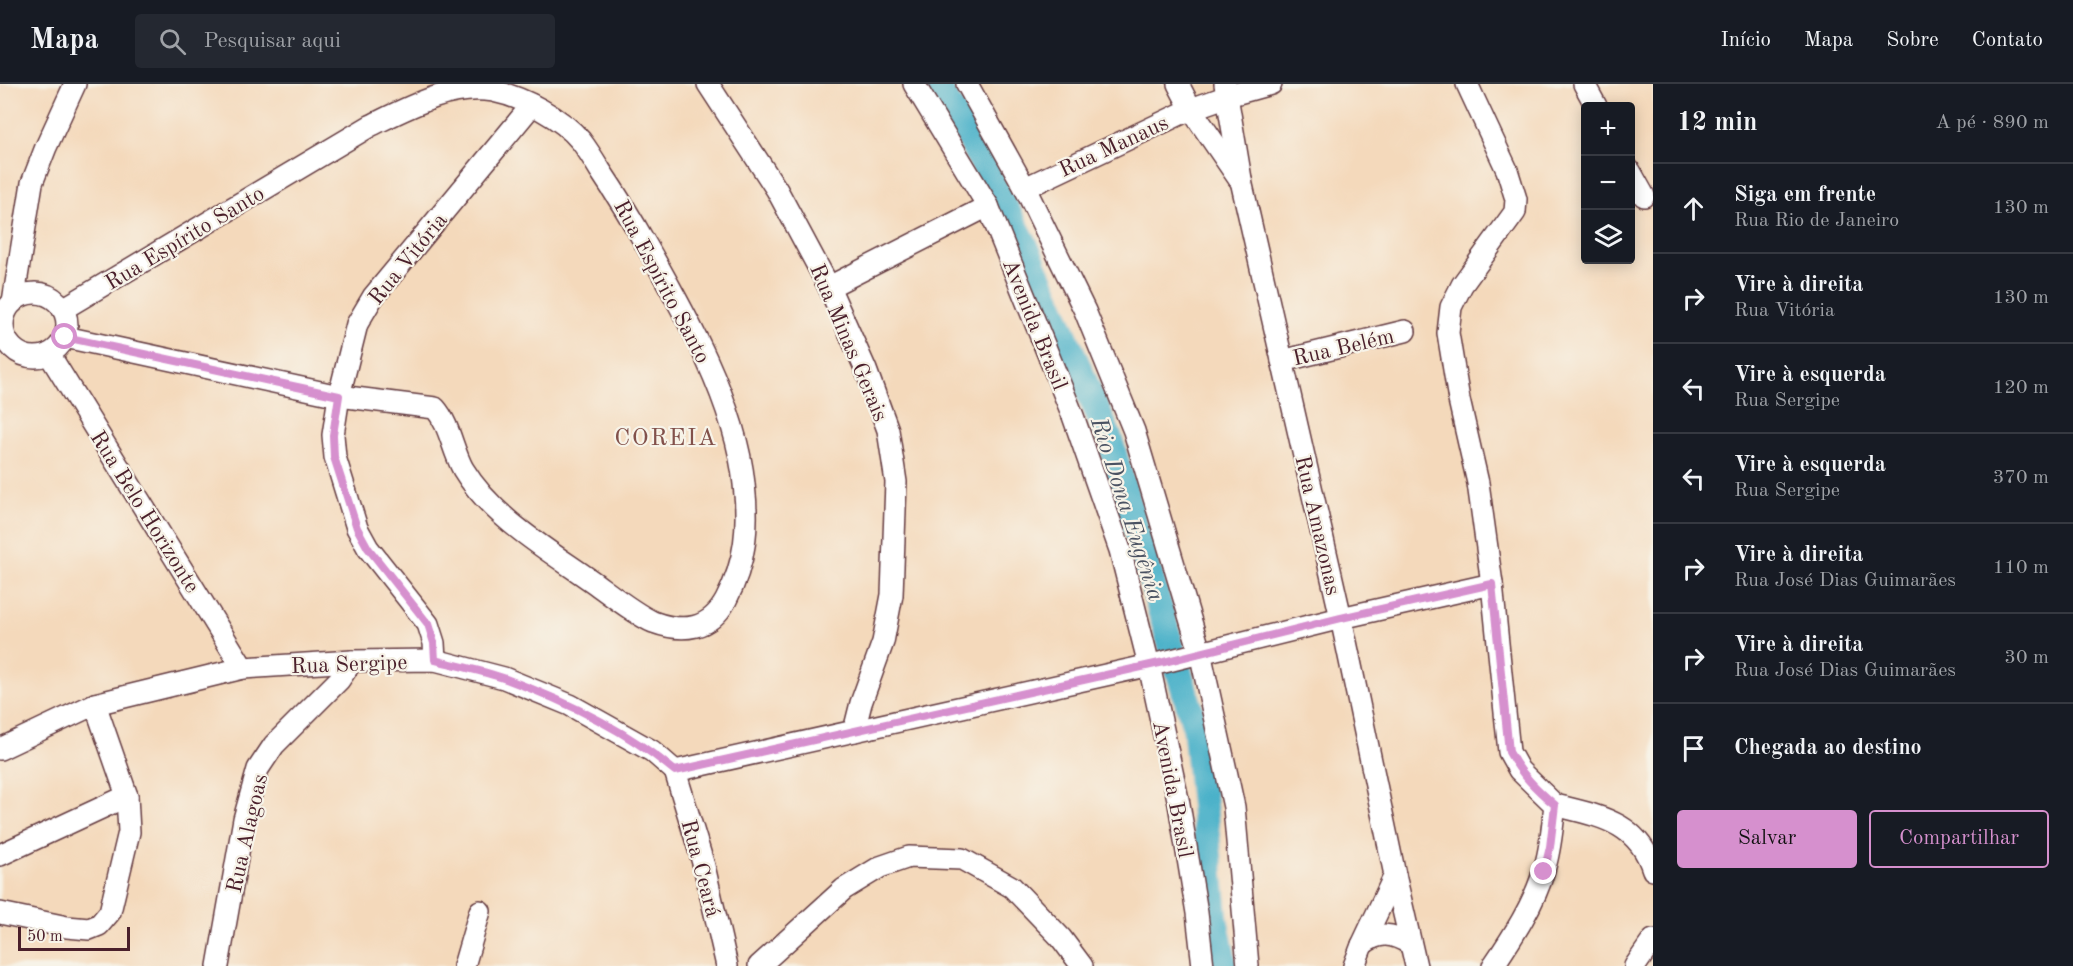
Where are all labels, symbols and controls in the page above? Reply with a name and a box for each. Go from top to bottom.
search box [135,14,555,68]
icon: search [156,25,189,58]
text: Mapa [30,27,99,55]
text: Pesquisar aqui [204,30,341,52]
text: Início [1720,30,1771,51]
text: Mapa [1804,30,1853,51]
text: Sobre [1886,30,1939,51]
text: Contato [1972,30,2043,51]
map controls [1581,102,1635,264]
button: + [1581,102,1635,156]
text: 12 min [1677,110,1757,136]
street label: Rua Manaus [1056,112,1172,182]
text: A pé · 890 m [1935,113,2049,133]
button: − [1581,156,1635,210]
street label: Rua Espírito Santo [102,183,268,295]
text: Siga em frente [1734,184,1876,206]
icon: ahead [1677,192,1710,225]
street label: Rua Espírito Santo [609,197,714,367]
text: 130 m [1993,198,2049,218]
street label: Rua Vitória [365,209,452,309]
button: layers [1581,210,1635,264]
text: Rua Rio de Janeiro [1734,211,1899,231]
street label: Avenida Brasil [998,256,1070,393]
street label: Rua Minas Gerais [805,261,891,425]
text: Vire à direita [1734,274,1864,296]
icon: right [1677,282,1710,315]
text: 130 m [1993,288,2049,308]
text: Rua Vitória [1734,301,1835,321]
route start [51,323,77,349]
street label: Rua Belém [1291,326,1396,370]
text: Vire à esquerda [1734,364,1886,386]
icon: left [1677,372,1710,405]
text: 120 m [1993,378,2049,398]
text: Rua Sergipe [1734,391,1840,411]
water label: Rio Dona Eugênia [1085,414,1167,605]
street label: Rua Belo Horizonte [86,427,203,597]
district label: COREIA [614,427,718,451]
street label: Rua Amazonas [1290,454,1344,597]
text: Vire à esquerda [1734,454,1886,476]
icon: left [1677,462,1710,495]
text: 370 m [1993,468,2049,488]
text: Rua Sergipe [1734,481,1840,501]
text: Vire à direita [1734,544,1864,566]
icon: right [1677,552,1710,585]
text: 110 m [1993,558,2049,578]
text: Rua José Dias Guimarães [1734,571,1956,591]
text: Vire à direita [1734,634,1864,656]
icon: right [1677,642,1710,675]
text: 30 m [2004,648,2049,668]
street label: Rua Sergipe [290,652,408,678]
text: Rua José Dias Guimarães [1734,661,1956,681]
street label: Avenida Brasil [1148,719,1196,860]
icon: arrive [1677,732,1710,765]
text: Chegada ao destino [1734,737,1922,759]
street label: Rua Alagoas [224,772,272,895]
button: Salvar [1677,810,1857,868]
button: Compartilhar [1869,810,2049,868]
street label: Rua Ceará [676,817,724,920]
route end [1530,858,1556,884]
scale bar [18,924,130,952]
text: 50 m [27,929,63,945]

